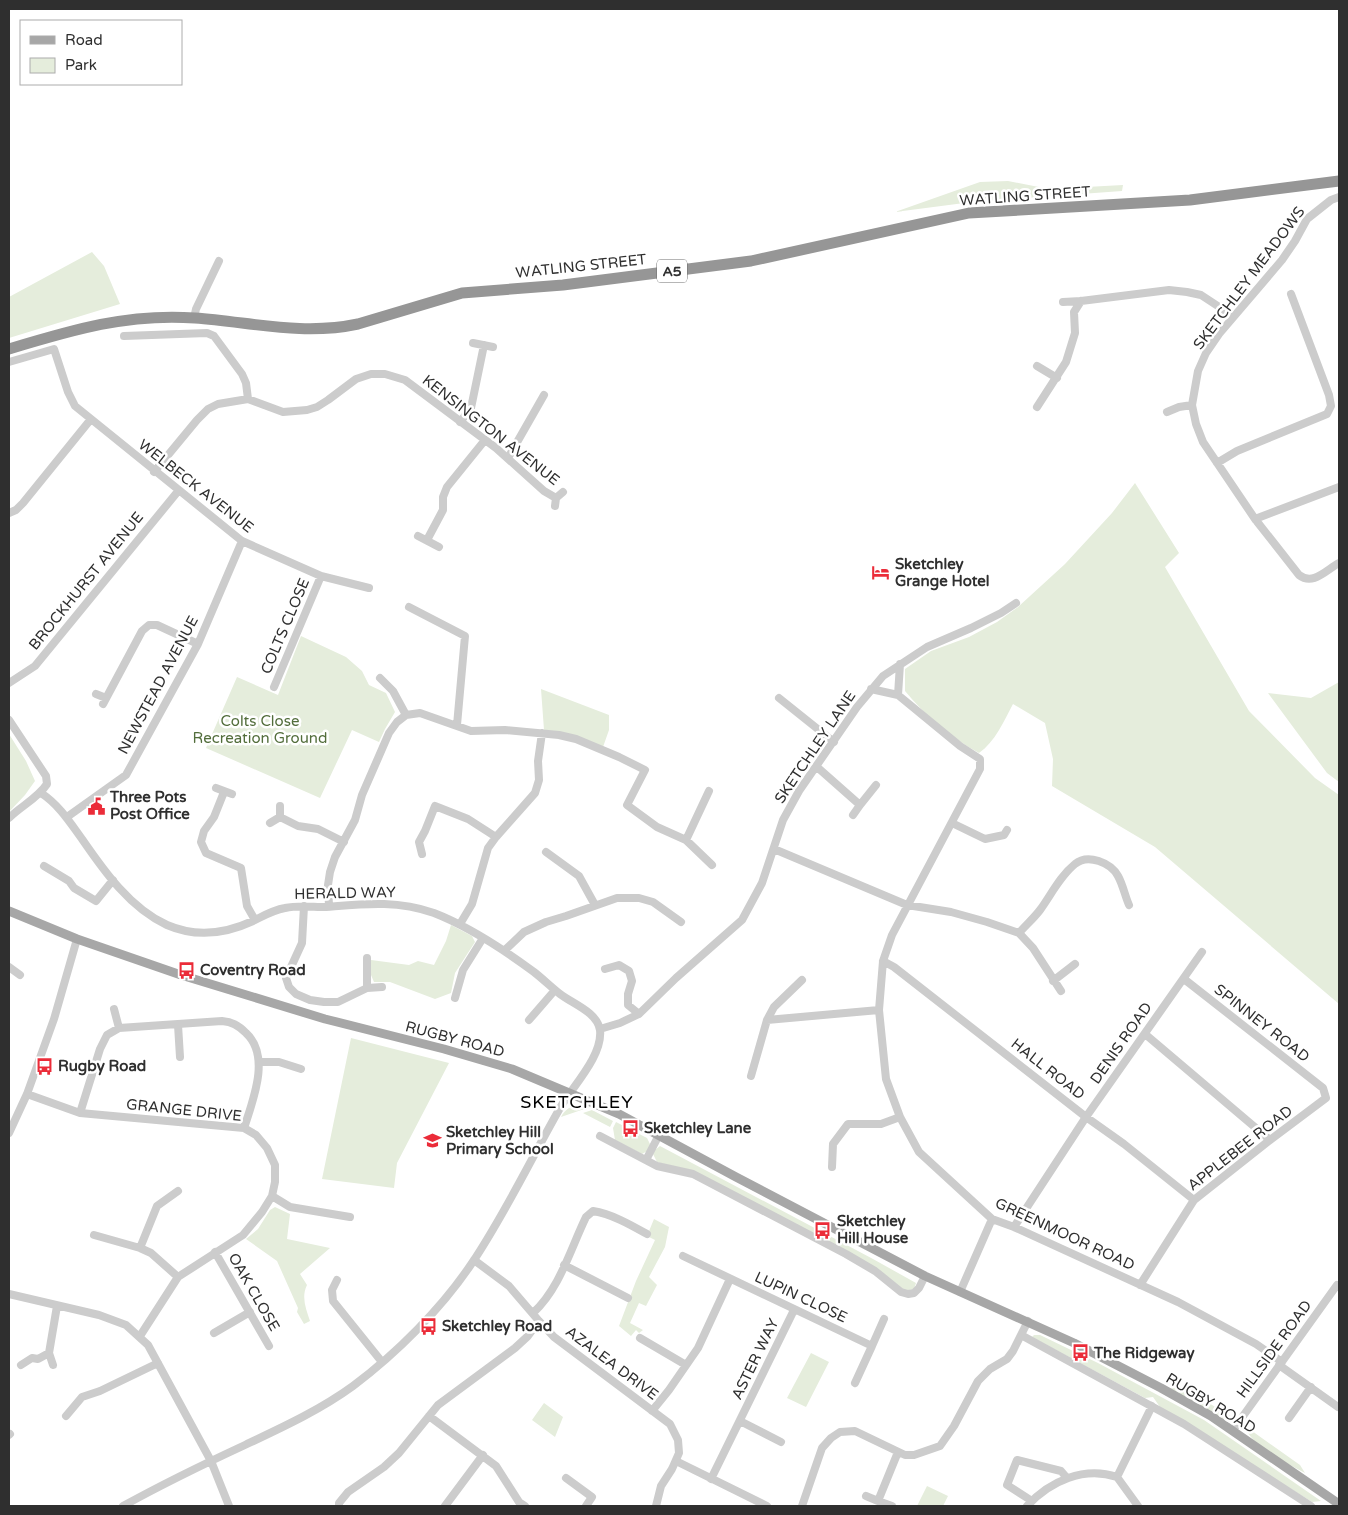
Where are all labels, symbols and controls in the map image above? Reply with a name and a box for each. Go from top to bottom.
legend [20,20,182,85]
text: Road [65,31,103,49]
text: Park [65,56,97,74]
street label: WATLING STREET [959,182,1091,210]
street label: SKETCHLEY MEADOWS [1189,203,1309,353]
street label: WATLING STREET [515,250,647,282]
road number: A5 [657,260,687,282]
street label: KENSINGTON AVENUE [419,371,563,489]
street label: WELBECK AVENUE [135,435,257,537]
street label: BROCKHURST AVENUE [25,508,147,654]
place label: Sketchley Grange Hotel [895,555,990,591]
hotel icon: Sketchley Grange Hotel [871,563,891,583]
street label: COLTS CLOSE [257,575,313,677]
street label: NEWSTEAD AVENUE [114,613,202,757]
street label: SKETCHLEY LANE [771,687,859,807]
park label: Colts Close Recreation Ground [193,712,327,747]
place label: Three Pots Post Office [109,788,190,823]
public building icon: Three Pots Post Office [86,796,106,816]
street label: HERALD WAY [294,883,396,903]
bus stop icon: Coventry Road [176,960,196,980]
place label: Coventry Road [200,961,306,980]
street label: SPINNEY ROAD [1211,980,1313,1066]
street label: DENIS ROAD [1086,999,1156,1087]
street label: RUGBY ROAD [403,1017,507,1061]
street label: HALL ROAD [1007,1035,1089,1103]
bus stop icon: Rugby Road [34,1056,54,1076]
place label: Rugby Road [58,1057,146,1076]
district label: SKETCHLEY [520,1091,634,1113]
street label: GRANGE DRIVE [125,1095,243,1125]
street label: APPLEBEE ROAD [1184,1101,1296,1195]
bus stop icon: Sketchley Lane [620,1118,640,1138]
place label: Sketchley Lane [644,1119,752,1138]
place label: Sketchley Hill Primary School [446,1123,554,1159]
school or university icon: Sketchley Hill Primary School [422,1131,442,1151]
street label: GREENMOOR ROAD [992,1194,1138,1274]
place label: Sketchley Hill House [837,1212,909,1247]
bus stop icon: Sketchley Hill House [813,1220,833,1240]
street label: OAK CLOSE [224,1250,284,1334]
street label: LUPIN CLOSE [752,1268,850,1326]
street label: HILLSIDE ROAD [1233,1297,1315,1401]
street label: ASTER WAY [728,1315,783,1403]
bus stop icon: Sketchley Road [418,1316,438,1336]
place label: Sketchley Road [442,1317,552,1336]
street label: AZALEA DRIVE [562,1322,662,1404]
bus stop icon: The Ridgeway [1070,1343,1090,1363]
place label: The Ridgeway [1093,1344,1194,1363]
street label: RUGBY ROAD [1163,1369,1259,1437]

